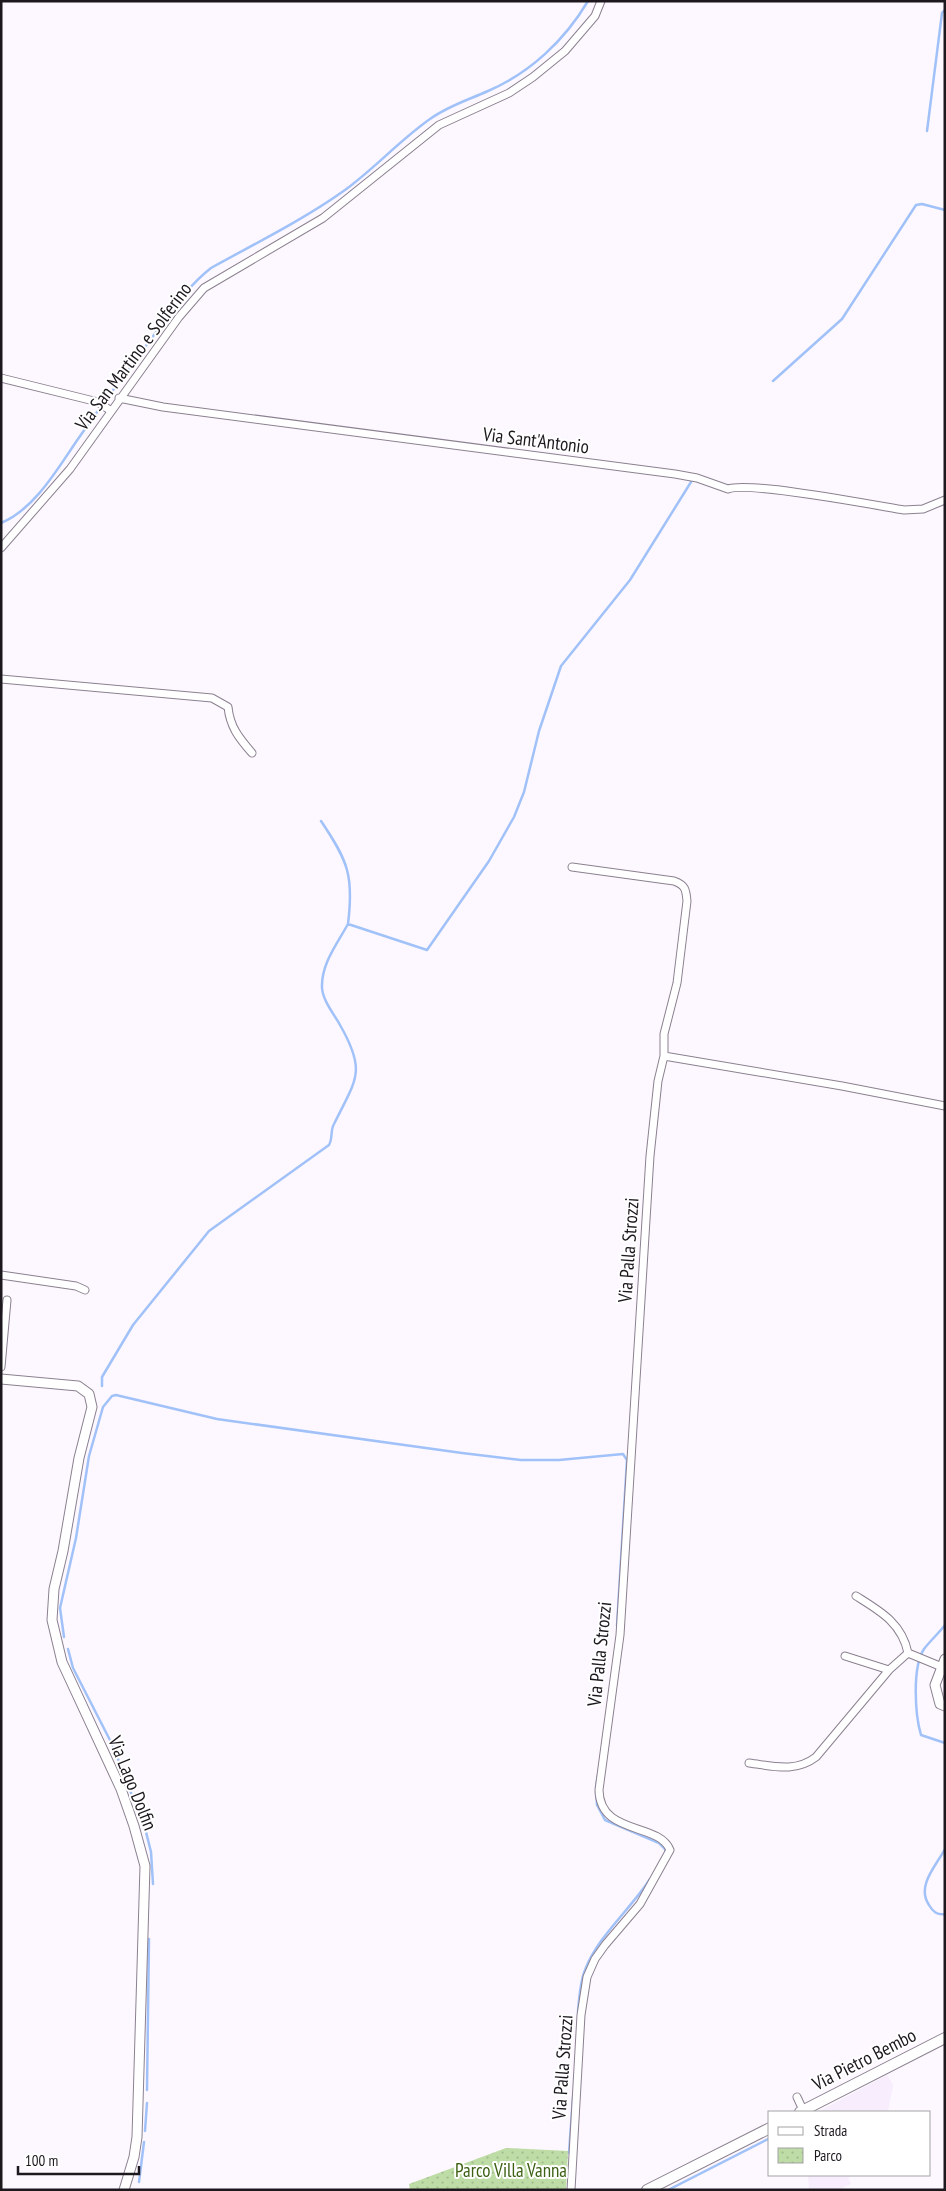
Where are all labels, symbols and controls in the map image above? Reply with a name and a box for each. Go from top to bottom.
street label: Via San Martino e Solferino [69,277,196,436]
street label: Via Sant'Antonio [481,421,590,458]
street label: Via Palla Strozzi [612,1197,644,1304]
street label: Via Palla Strozzi [581,1601,616,1708]
street label: Via Lago Dolfin [103,1731,163,1834]
street label: Via Palla Strozzi [546,2014,578,2121]
street label: Via Pietro Bembo [807,2023,920,2096]
legend [768,2111,931,2176]
text: Strada [814,2121,847,2140]
scale bar [18,2144,139,2176]
text: Parco [814,2146,842,2165]
text: 100 m [25,2151,58,2170]
park label: Parco Villa Vanna [455,2158,567,2182]

